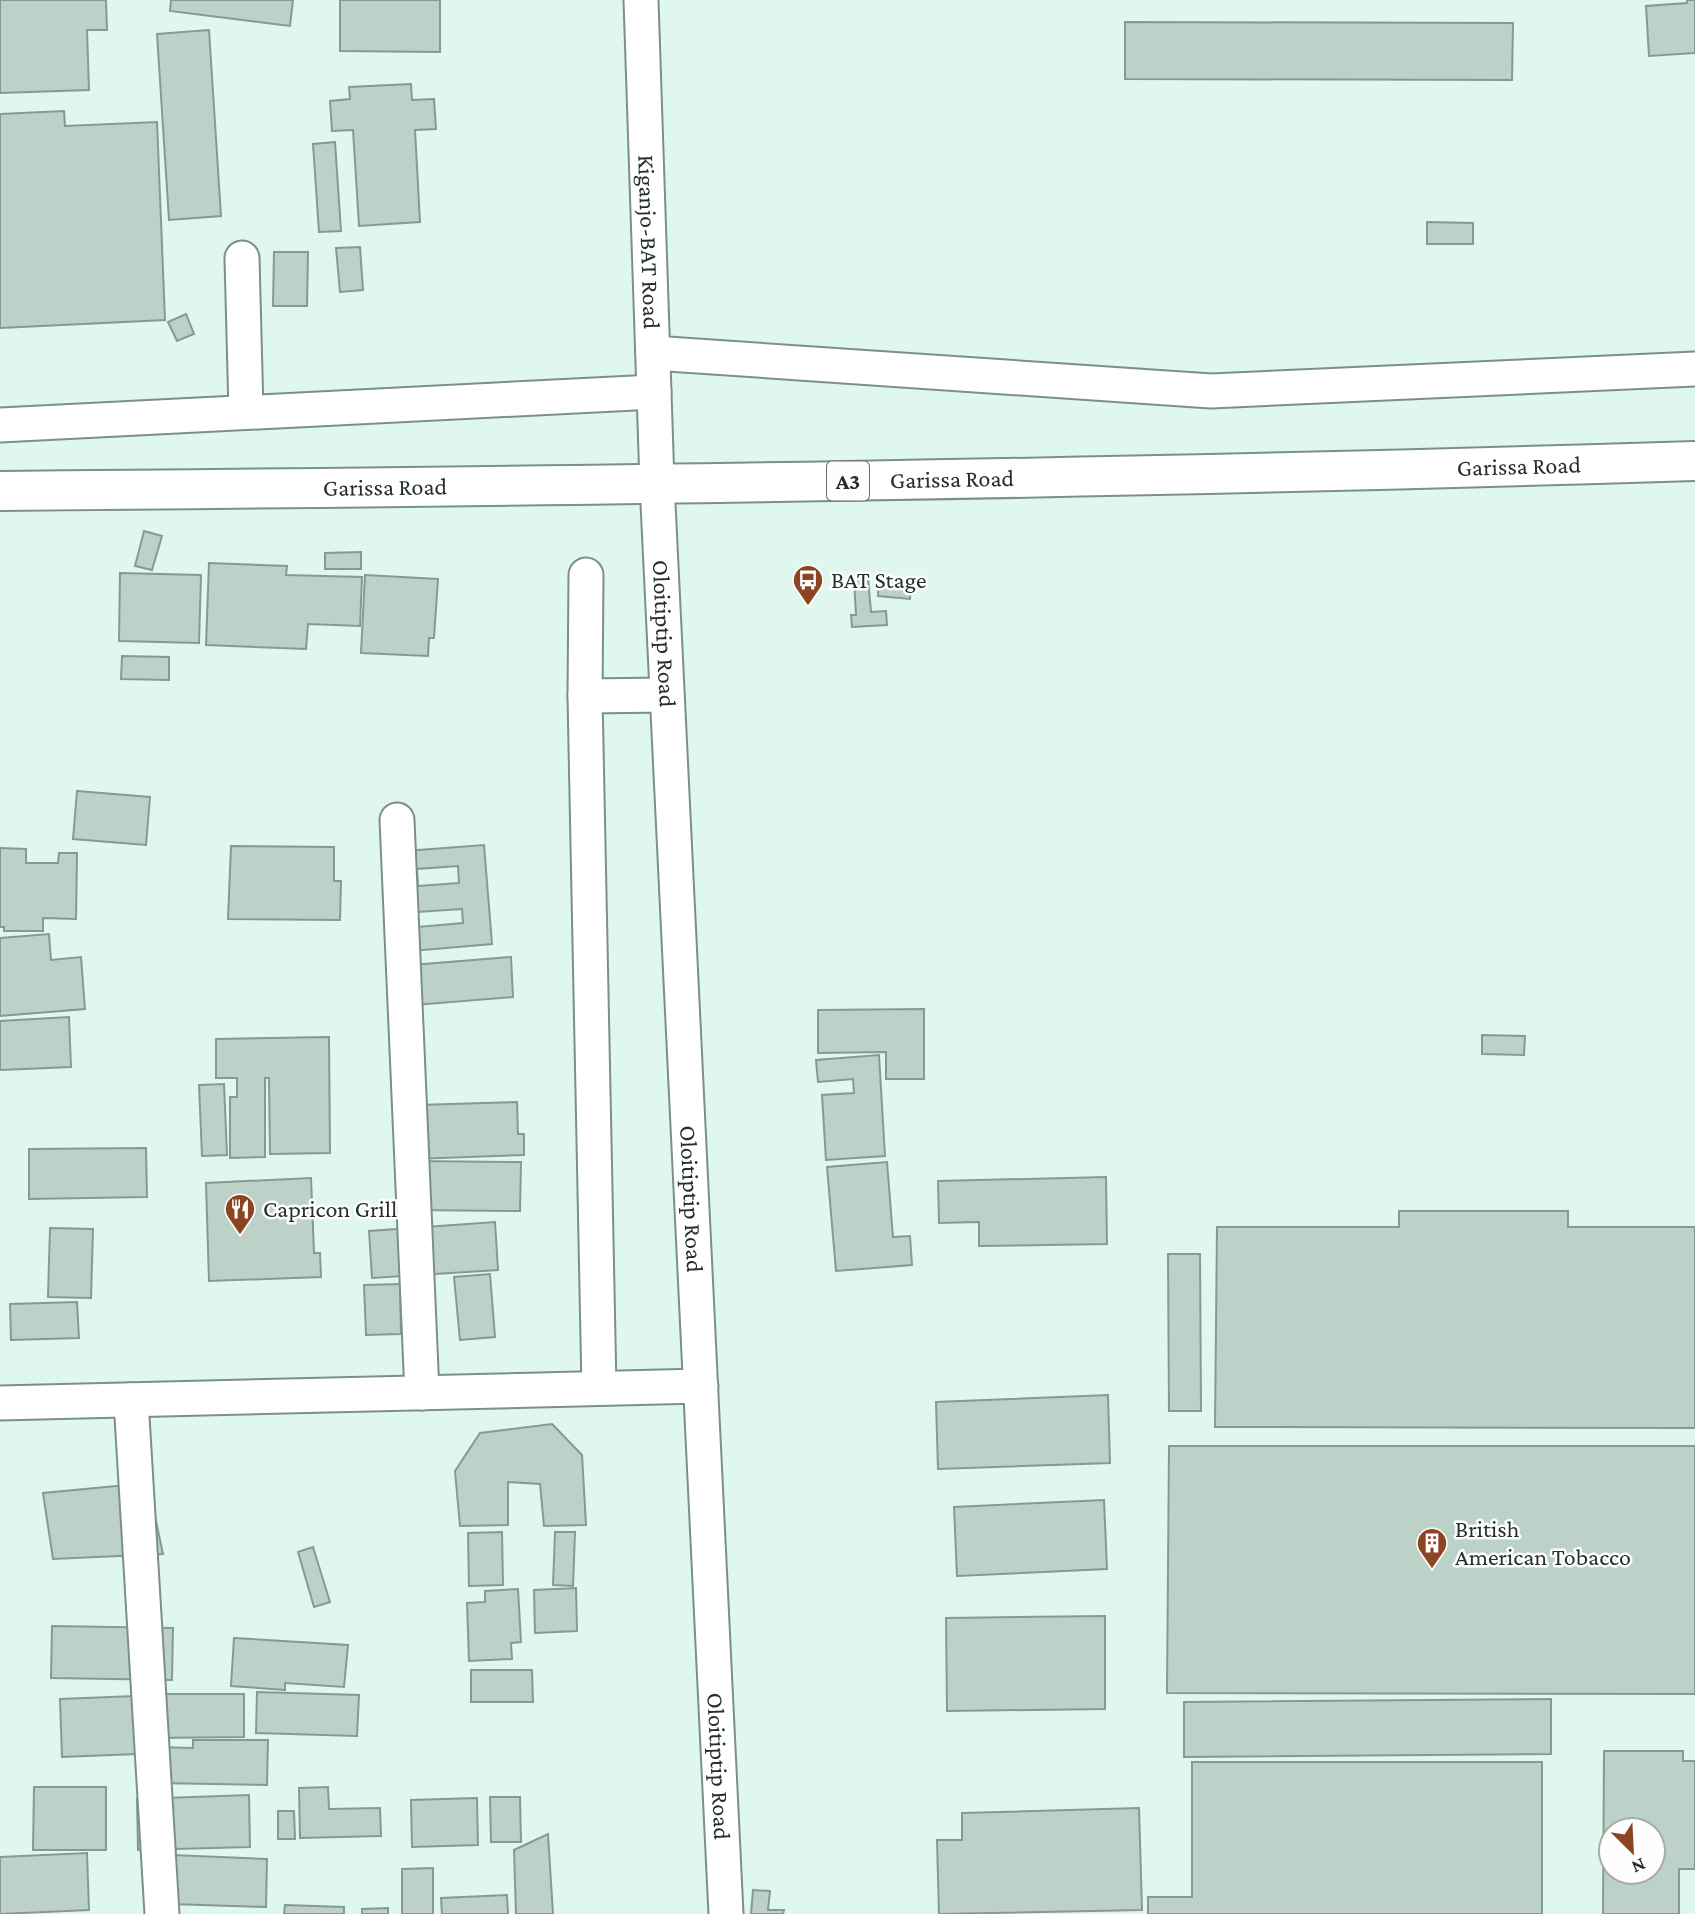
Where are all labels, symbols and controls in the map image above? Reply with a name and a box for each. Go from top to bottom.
street label: Kiganjo-BAT Road [633,154,666,330]
street label: Garissa Road [1456,450,1582,481]
road number: A3 [827,461,869,500]
street label: Garissa Road [890,464,1015,493]
street label: Garissa Road [323,472,448,501]
street label: Oloitiptip Road [648,559,682,708]
bus stop icon: BAT Stage [791,563,825,607]
place label: BAT Stage [831,566,927,593]
street label: Oloitiptip Road [675,1125,709,1274]
restaurant icon: Capricon Grill [223,1192,257,1236]
place label: Capricon Grill [263,1195,397,1222]
place label: British American Tobacco [1455,1515,1631,1570]
building icon: British American Tobacco [1415,1526,1449,1570]
street label: Oloitiptip Road [702,1692,736,1841]
north arrow [1597,1816,1667,1886]
text: N [1628,1854,1649,1878]

